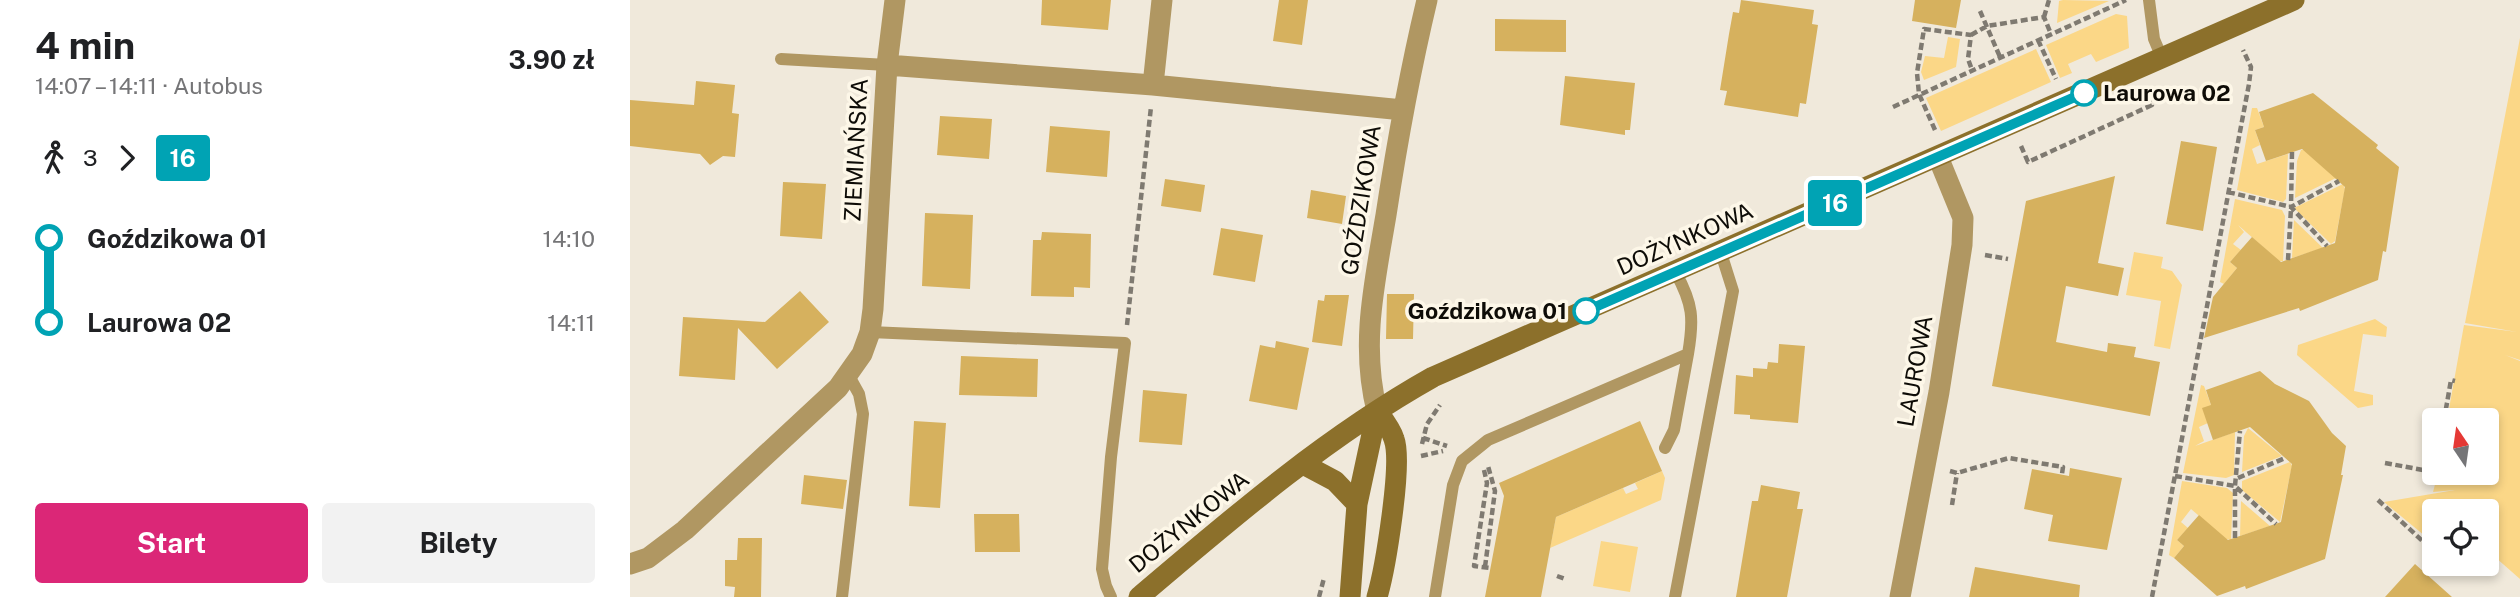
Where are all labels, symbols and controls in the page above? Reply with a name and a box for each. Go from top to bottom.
text: 4 min [35,23,135,68]
text: 3.90 zł [508,44,595,75]
text: 14:07 – 14:11 · Autobus [35,72,263,99]
street label: ZIEMIAŃSKA [838,77,873,222]
place label: Laurowa 02 [2103,79,2231,106]
marker: Laurowa 02 [2071,80,2097,106]
street label: GOŹDZIKOWA [1335,123,1386,277]
icon: walk [35,139,73,177]
icon: forward [108,139,146,177]
text: 3 [83,144,98,171]
text: 16 [170,144,196,172]
line badge: 16 [1804,180,1866,226]
text: 16 [1822,189,1848,217]
street label: DOŻYNKOWA [1613,196,1757,281]
text: Goździkowa 01 [87,223,267,254]
text: 14:10 [543,225,595,252]
place label: Goździkowa 01 [1408,297,1567,324]
marker: Goździkowa 01 [1573,298,1599,324]
text: Laurowa 02 [87,307,231,338]
text: 14:11 [547,309,595,336]
street label: LAUROWA [1891,313,1938,429]
north arrow [2422,408,2499,485]
map controls [2422,408,2499,576]
street label: DOŻYNKOWA [1123,465,1254,578]
button: locate [2422,499,2499,576]
button: Start [35,503,308,583]
button: Bilety [322,503,595,583]

